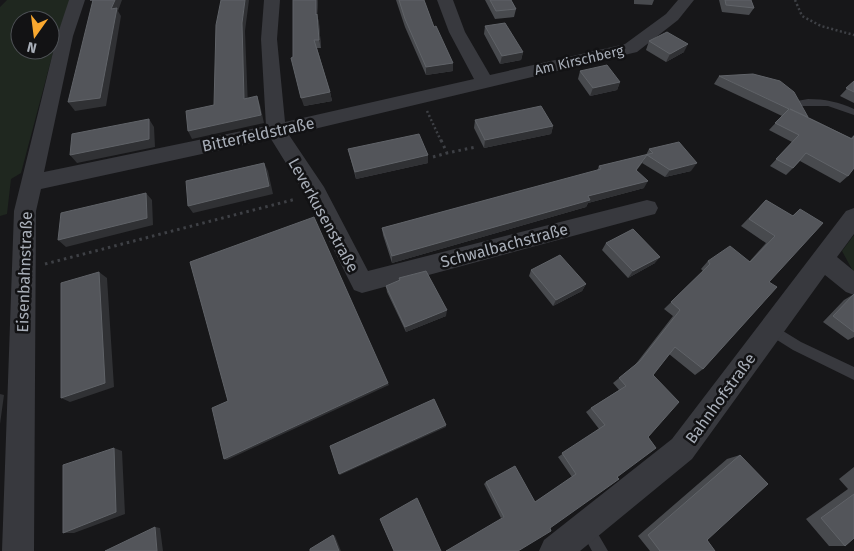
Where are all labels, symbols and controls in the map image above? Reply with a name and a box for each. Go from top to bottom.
north arrow [10,10,60,60]
text: N [25,38,39,57]
street label: Am Kirschberg [533,42,626,79]
street label: Bitterfeldstraße [200,113,316,156]
street label: Leverkusenstraße [284,155,363,276]
street label: Eisenbahnstraße [13,211,36,333]
street label: Schwalbachstraße [438,219,570,272]
street label: Bahnhofstraße [681,349,760,447]

